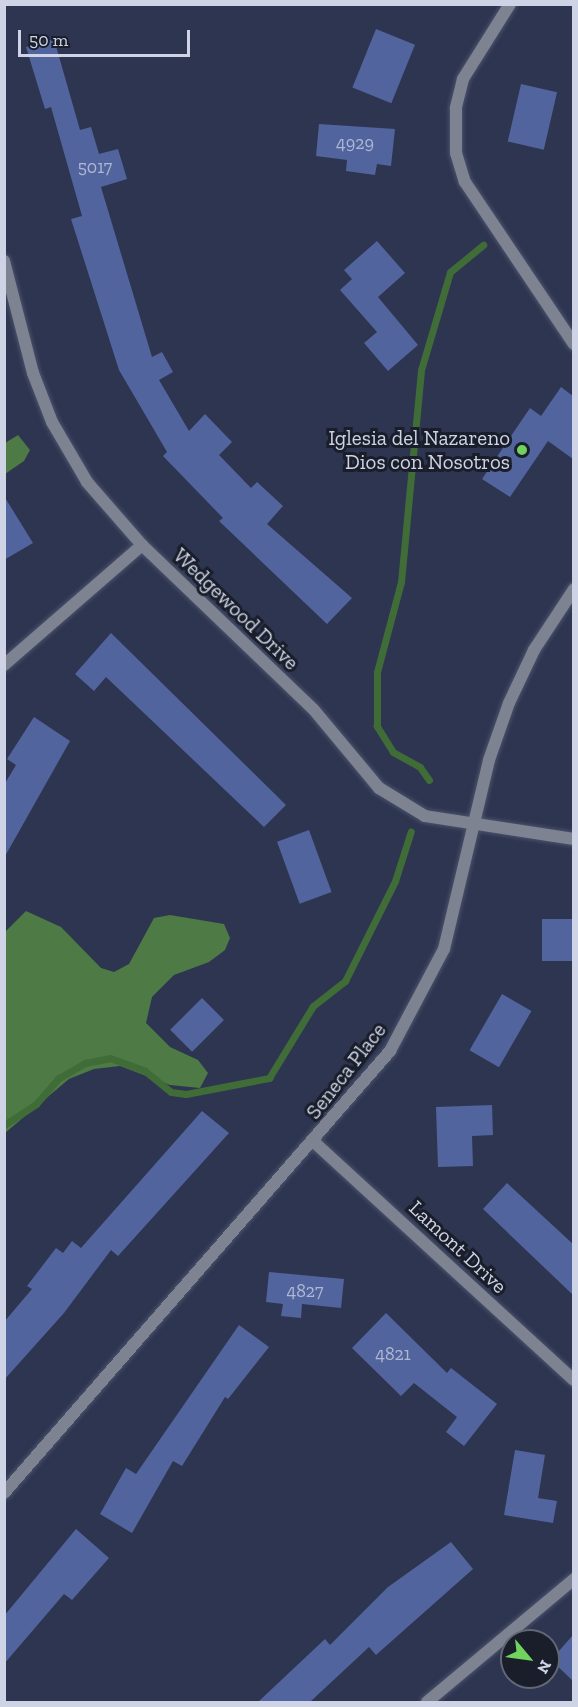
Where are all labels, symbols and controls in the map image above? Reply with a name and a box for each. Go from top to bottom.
scale bar [21,18,194,56]
text: 50 m [29,29,68,51]
house number: 4929 [336,132,374,154]
house number: 5017 [78,156,112,178]
place label: Iglesia del Nazareno Dios con Nosotros [328,425,510,475]
marker: Iglesia del Nazareno Dios con Nosotros [515,443,529,457]
street label: Wedgewood Drive [168,543,304,675]
street label: Seneca Place [301,1018,391,1124]
street label: Lamont Drive [404,1195,512,1299]
house number: 4827 [286,1280,324,1302]
house number: 4821 [375,1343,411,1365]
north arrow [500,1629,560,1689]
text: N [533,1657,556,1677]

